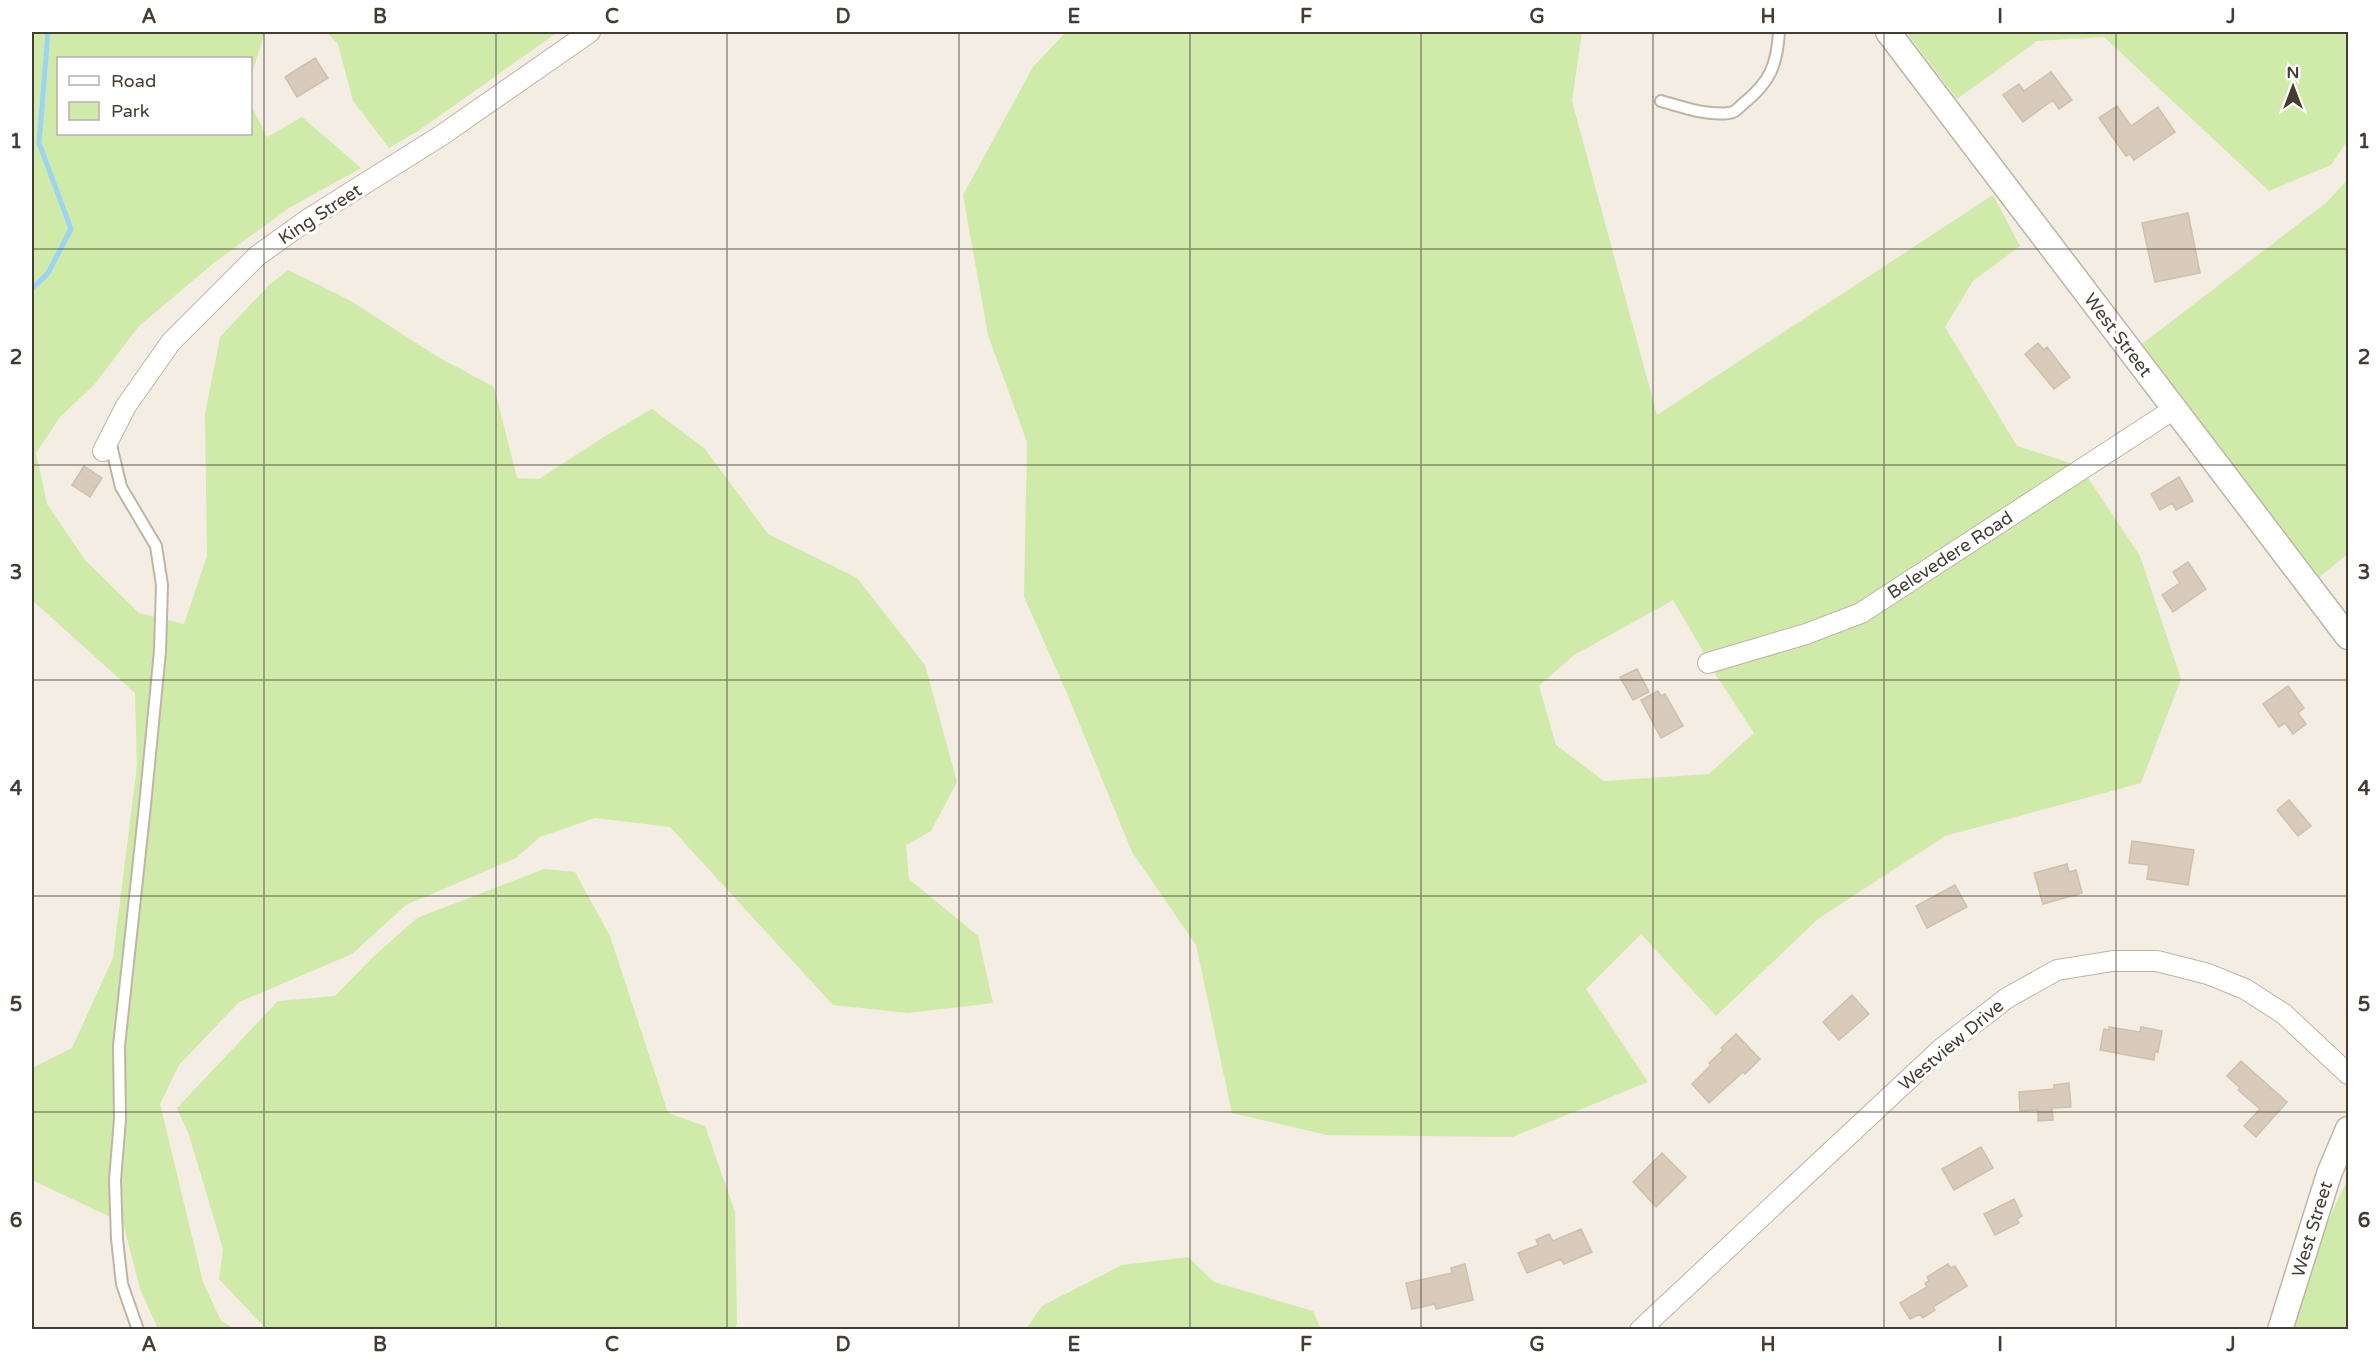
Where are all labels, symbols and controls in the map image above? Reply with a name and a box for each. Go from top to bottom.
text: A [142,5,157,29]
text: B [373,5,387,29]
text: C [605,5,619,29]
text: D [835,5,851,29]
text: E [1068,5,1081,29]
text: F [1300,5,1312,29]
text: G [1529,5,1545,29]
text: H [1760,5,1776,29]
text: I [1997,5,2003,29]
text: J [2225,5,2236,29]
legend [57,57,252,135]
north arrow [2263,57,2323,117]
text: N [2287,63,2299,83]
text: Road [111,70,156,92]
text: Park [111,100,150,122]
text: 1 [10,130,22,154]
text: 1 [2358,130,2370,154]
street label: King Street [274,179,366,249]
street label: West Street [2079,289,2157,381]
text: 2 [10,346,22,370]
text: 2 [2358,346,2370,370]
street label: Belevedere Road [1883,506,2017,604]
text: 3 [10,561,22,585]
text: 3 [2358,561,2370,585]
text: 4 [10,777,23,801]
text: 4 [2358,777,2371,801]
text: 5 [10,993,22,1017]
text: 5 [2358,993,2370,1017]
street label: Westview Drive [1894,995,2008,1095]
street label: West Street [2287,1178,2337,1280]
text: 6 [10,1209,22,1233]
text: 6 [2358,1209,2370,1233]
text: A [142,1333,157,1357]
text: B [373,1333,387,1357]
text: C [605,1333,619,1357]
text: D [835,1333,851,1357]
text: E [1068,1333,1081,1357]
text: F [1300,1333,1312,1357]
text: G [1529,1333,1545,1357]
text: H [1760,1333,1776,1357]
text: I [1997,1333,2003,1357]
text: J [2225,1333,2236,1357]

